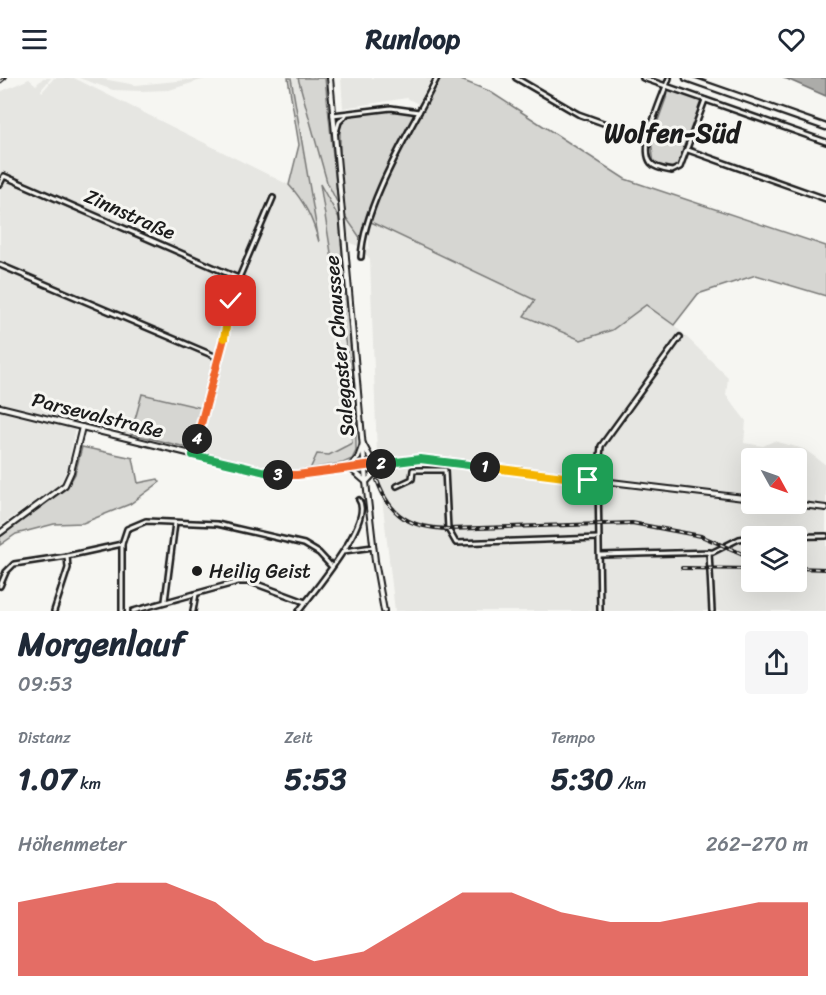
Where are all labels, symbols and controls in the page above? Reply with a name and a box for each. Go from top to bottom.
text: Runloop [366,15,460,63]
icon: menu [18,23,51,56]
icon: heart [775,23,808,56]
district label: Wolfen-Süd [604,110,742,156]
street label: Zinnstraße [79,179,181,250]
street label: Salegaster Chaussee [314,254,365,438]
pin [205,275,256,326]
icon: check [214,284,247,317]
street label: Parsevalstraße [28,382,167,449]
pin: 4 [182,424,212,454]
text: 4 [192,424,202,453]
north arrow [741,448,807,514]
map controls [741,448,807,592]
pin: 2 [366,449,396,479]
text: 2 [376,449,386,478]
pin: 1 [470,452,500,482]
text: 1 [482,452,488,481]
pin [562,454,613,505]
pin: 3 [263,460,293,490]
text: 3 [274,460,282,489]
icon: arrive [571,463,604,496]
button: layers [741,526,807,592]
place label: Heilig Geist [209,554,311,589]
marker: Heilig Geist [190,564,204,578]
text: Morgenlauf [18,615,185,673]
button: share [745,631,808,694]
text: 09:53 [18,667,72,702]
text: Distanz [18,723,71,752]
text: Zeit [284,723,313,752]
text: Tempo [551,723,595,752]
text: 1.07 [18,752,76,806]
text: 5:53 [284,752,347,806]
text: 5:30 [551,752,613,806]
text: km [76,769,101,798]
text: /km [613,769,646,798]
text: Höhenmeter [18,827,126,862]
text: 262–270 m [706,827,808,862]

